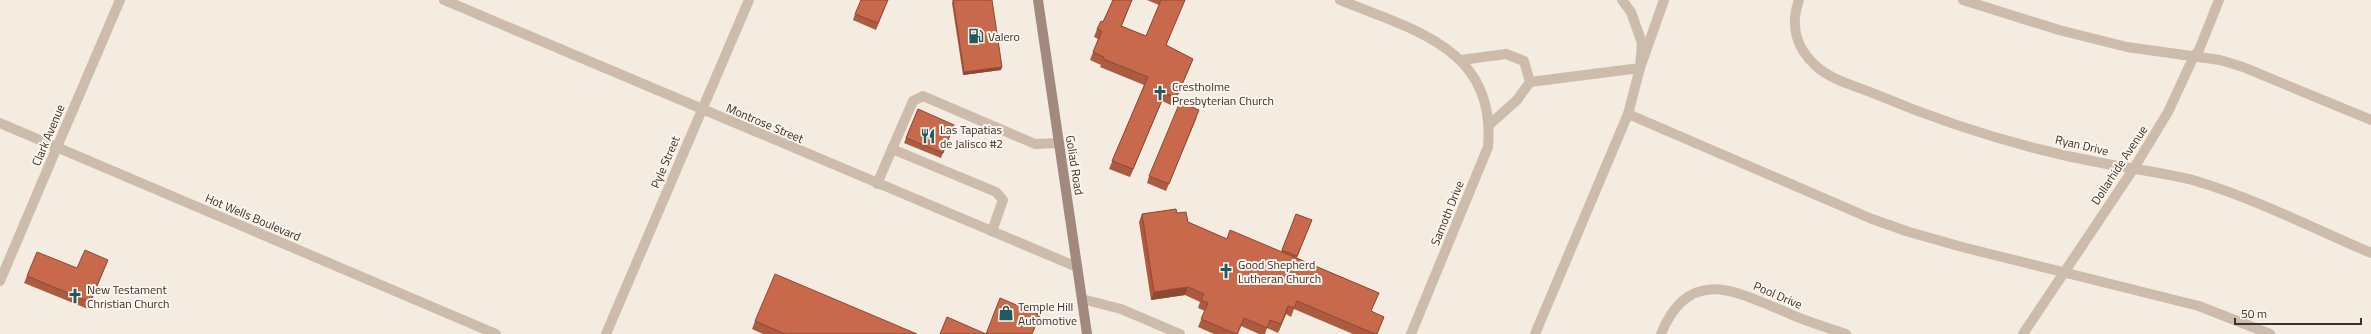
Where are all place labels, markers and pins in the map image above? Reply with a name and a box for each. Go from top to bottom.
fuel station icon: Valero [967,27,985,45]
place label: Valero [988,27,1020,46]
place label: Crestholme Presbyterian Church [1172,77,1274,110]
church icon: Crestholme Presbyterian Church [1151,84,1169,102]
place label: Las Tapatias de Jalisco #2 [940,120,1003,153]
restaurant icon: Las Tapatias de Jalisco #2 [919,127,937,145]
place label: Good Shepherd Lutheran Church [1238,255,1321,288]
church icon: Good Shepherd Lutheran Church [1217,262,1235,280]
place label: New Testament Christian Church [87,280,169,313]
church icon: New Testament Christian Church [66,287,84,305]
place label: Temple Hill Automotive [1018,297,1077,330]
shop icon: Temple Hill Automotive [997,304,1015,322]

